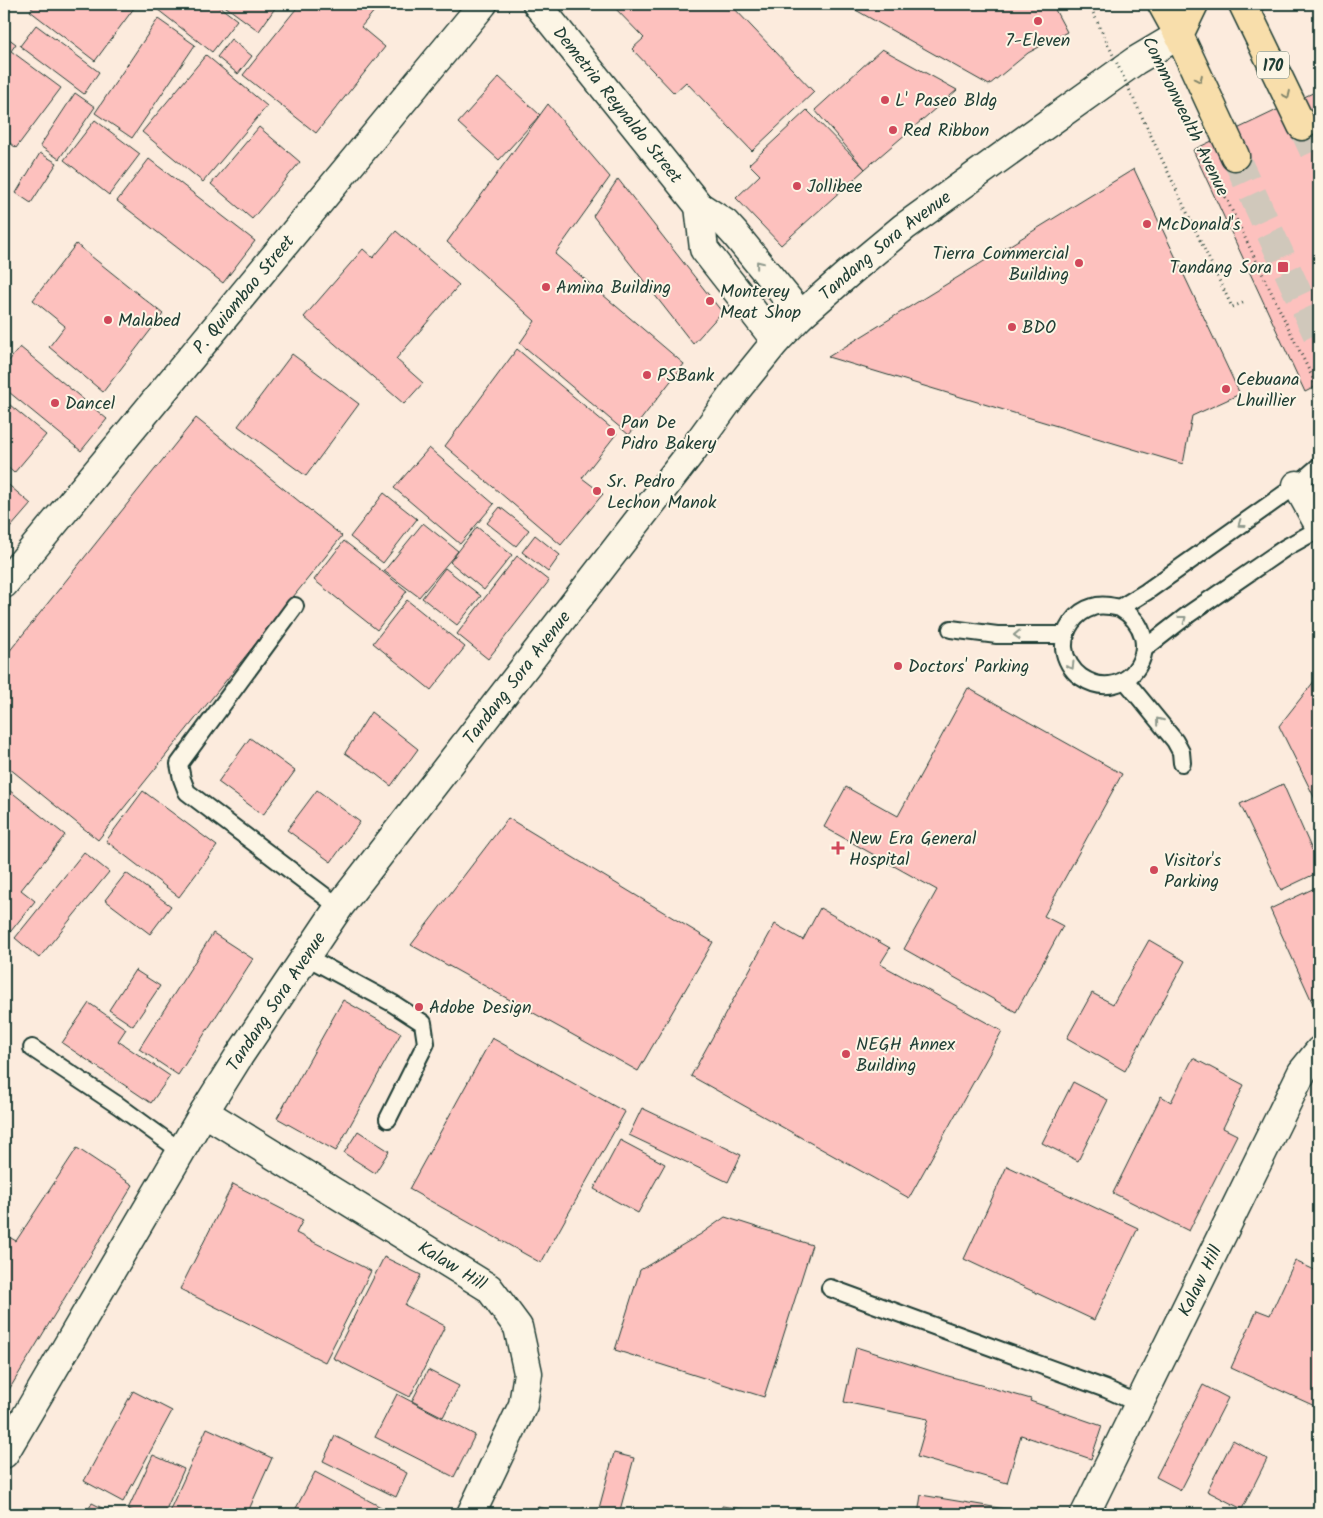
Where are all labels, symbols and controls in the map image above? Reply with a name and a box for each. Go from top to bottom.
marker: 7-Eleven [1032,15,1044,27]
street label: Demetria Reynaldo Street [544,21,689,191]
place label: 7-Eleven [1006,27,1070,56]
street label: Commonwealth Avenue [1133,32,1236,202]
road number: 170 [1257,52,1289,78]
one-way arrow [1193,74,1203,83]
place label: L' Paseo Bldg [895,87,997,116]
one-way arrow [1281,90,1291,99]
marker: L' Paseo Bldg [879,94,891,106]
place label: Red Ribbon [903,117,989,146]
marker: Red Ribbon [887,124,899,136]
place label: Jollibee [807,173,862,202]
marker: Jollibee [791,180,803,192]
street label: Tandang Sora Avenue [813,184,958,309]
place label: McDonald's [1157,211,1241,240]
marker: McDonald's [1141,218,1153,230]
street label: P. Quiambao Street [186,228,303,361]
place label: Tierra Commercial Building [933,240,1070,290]
place label: Tandang Sora [1169,254,1272,283]
marker: Tierra Commercial Building [1073,257,1085,269]
one-way arrow [756,260,765,269]
marker: Tandang Sora [1276,260,1290,274]
place label: Amina Building [556,274,671,303]
place label: Monterey Meat Shop [720,278,801,328]
marker: Amina Building [540,281,552,293]
marker: Monterey Meat Shop [704,295,716,307]
place label: Malabed [118,307,181,336]
marker: Malabed [102,314,114,326]
place label: BDO [1022,314,1056,343]
marker: BDO [1006,321,1018,333]
place label: PSBank [657,362,715,391]
place label: Cebuana Lhuillier [1236,366,1299,416]
marker: PSBank [641,369,653,381]
marker: Cebuana Lhuillier [1220,383,1232,395]
place label: Dancel [65,390,116,419]
marker: Dancel [49,397,61,409]
place label: Pan De Pidro Bakery [621,409,717,459]
marker: Pan De Pidro Bakery [605,426,617,438]
place label: Sr. Pedro Lechon Manok [607,468,717,518]
marker: Sr. Pedro Lechon Manok [591,485,603,497]
one-way arrow [1237,518,1246,527]
street label: Tandang Sora Avenue [457,605,579,752]
one-way arrow [1177,616,1187,625]
one-way arrow [1013,630,1020,640]
place label: Doctors' Parking [908,653,1029,682]
marker: Doctors' Parking [892,660,904,672]
one-way arrow [1065,661,1075,670]
one-way arrow [1156,718,1164,727]
place label: New Era General Hospital [849,825,977,875]
marker: New Era General Hospital [831,841,845,855]
place label: Visitor's Parking [1164,847,1221,897]
marker: Visitor's Parking [1148,864,1160,876]
street label: Tandang Sora Avenue [220,926,334,1078]
place label: Adobe Design [429,994,532,1023]
marker: Adobe Design [413,1001,425,1013]
place label: NEGH Annex Building [856,1031,955,1081]
marker: NEGH Annex Building [840,1048,852,1060]
street label: Kalaw Hill [411,1234,492,1299]
street label: Kalaw Hill [1171,1240,1231,1322]

